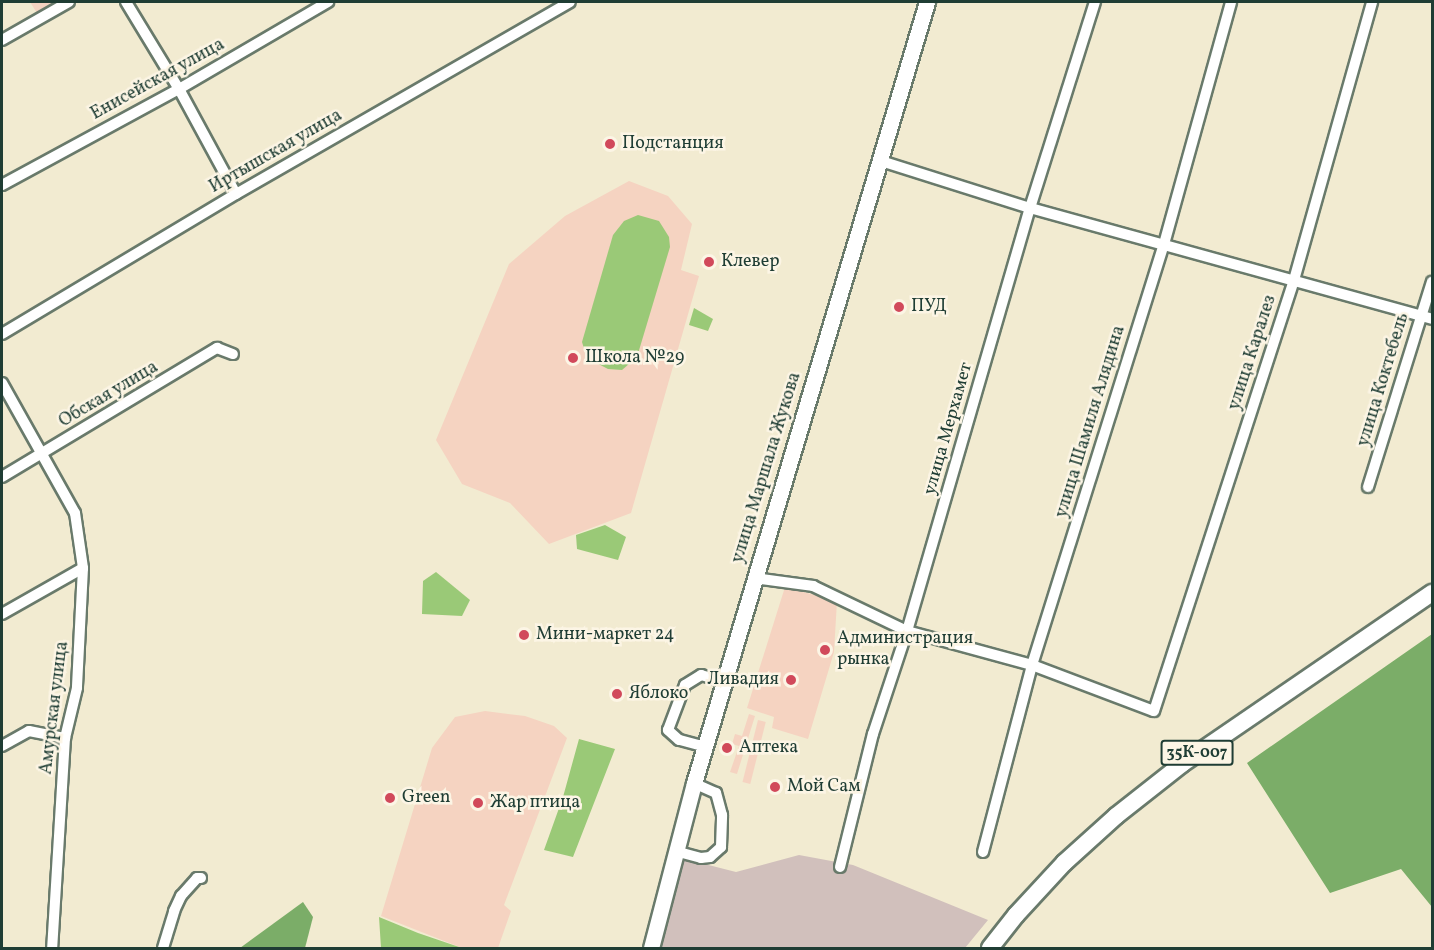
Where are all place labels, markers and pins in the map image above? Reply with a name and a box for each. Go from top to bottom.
place label: Подстанция [622,133,724,155]
marker: Подстанция [603,137,617,151]
place label: Клевер [721,251,780,273]
marker: Клевер [702,255,716,269]
place label: ПУД [911,296,947,318]
marker: ПУД [892,300,906,314]
place label: Школа №29 [585,347,684,369]
marker: Школа №29 [566,351,580,365]
place label: Мини-маркет 24 [536,624,675,646]
marker: Мини-маркет 24 [517,628,531,642]
place label: Администрация рынка [837,629,973,672]
marker: Администрация рынка [818,643,832,657]
place label: Ливадия [707,669,779,691]
marker: Ливадия [784,673,798,687]
place label: Яблоко [629,683,688,705]
marker: Яблоко [610,687,624,701]
place label: Аптека [739,737,798,759]
marker: Аптека [720,741,734,755]
place label: Мой Сам [787,776,861,798]
marker: Мой Сам [768,780,782,794]
place label: Green [402,787,451,809]
marker: Green [383,791,397,805]
place label: Жар птица [490,792,580,814]
marker: Жар птица [471,796,485,810]

